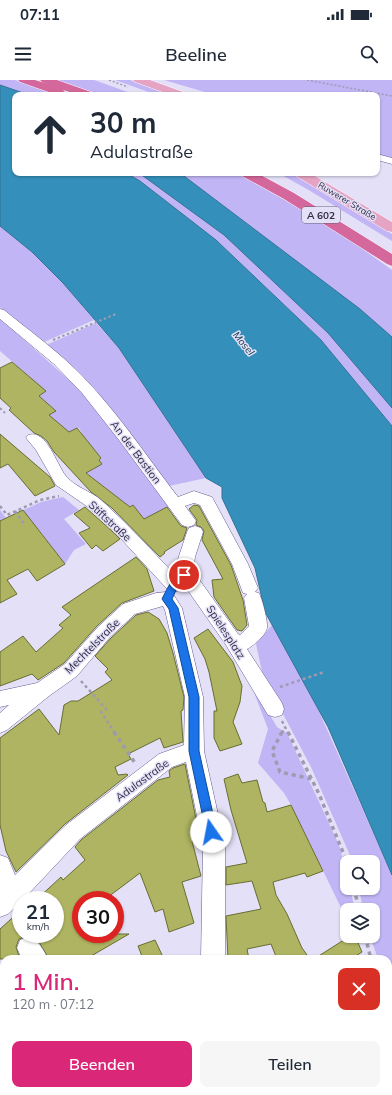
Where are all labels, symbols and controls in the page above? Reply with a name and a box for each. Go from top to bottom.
text: 07:11 [20,5,60,24]
icon: menu [12,43,34,65]
text: Beeline [165,43,227,66]
icon: search [358,43,380,65]
text: 30 m [90,105,156,140]
icon: ahead [24,108,76,160]
text: Adulastraße [90,140,193,163]
street label: Ruwerer Straße [316,179,378,222]
road number: A 602 [302,207,340,223]
water label: Mosel [230,329,258,358]
street label: An der Bastion [108,418,164,486]
street label: Stiftstraße [86,498,134,544]
pin [167,558,201,592]
icon: arrive [173,564,195,586]
street label: Spielesplatz [203,602,249,662]
street label: Mechtelstraße [61,615,123,677]
street label: Adulastraße [112,756,172,804]
position arrow [190,811,232,853]
map controls [340,855,380,943]
button: search [340,855,380,895]
speed limit sign: 30 [72,891,124,943]
text: 21 [26,899,50,924]
button: layers [340,903,380,943]
text: km/h [27,920,49,933]
text: 1 Min. [12,966,79,996]
button: close [338,968,380,1010]
text: 120 m · 07:12 [12,996,94,1012]
button: Beenden [12,1041,192,1087]
button: Teilen [200,1041,380,1087]

